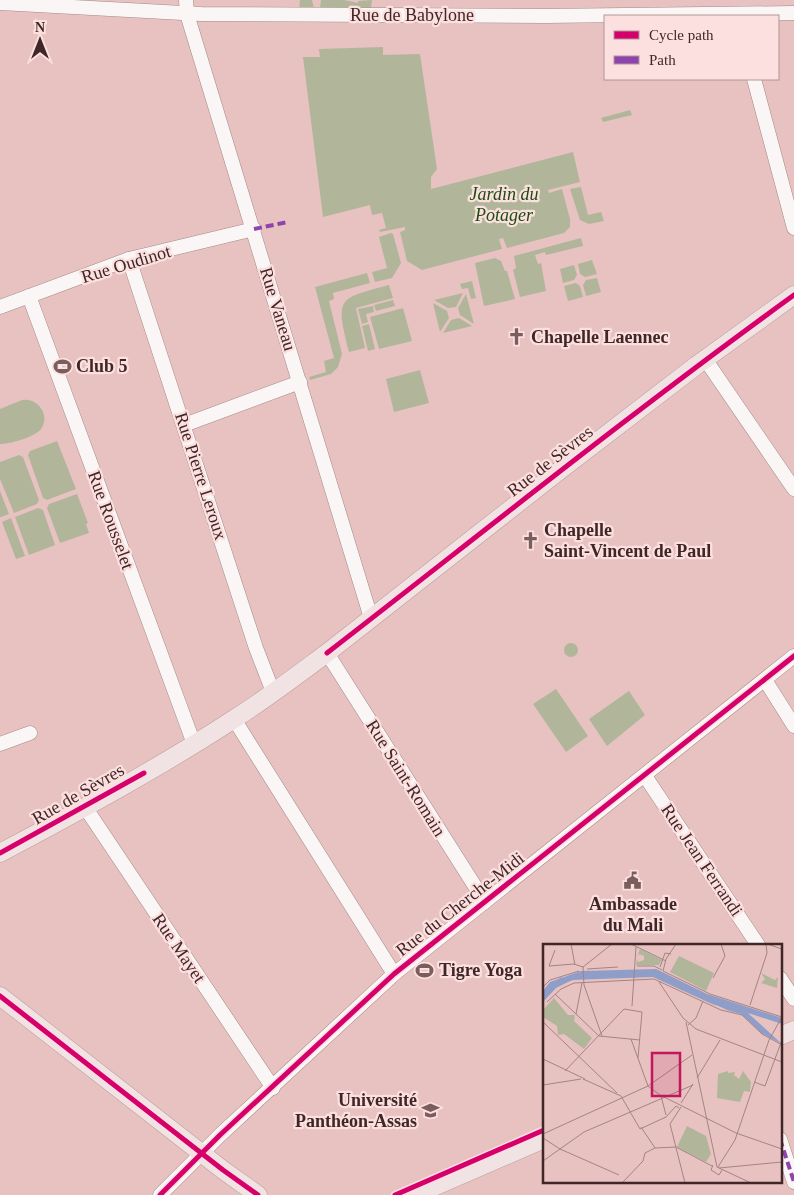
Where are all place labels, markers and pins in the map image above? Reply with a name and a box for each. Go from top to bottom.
church icon: Chapelle Laennec [507,327,527,347]
place label: Chapelle Laennec [531,327,669,347]
sports icon: Club 5 [52,356,72,376]
place label: Club 5 [76,356,128,376]
place label: Chapelle Saint-Vincent de Paul [544,520,711,561]
church icon: Chapelle Saint-Vincent de Paul [520,530,540,550]
public building icon: Ambassade du Mali [623,871,643,891]
place label: Ambassade du Mali [589,894,677,935]
sports icon: Tigre Yoga [415,960,435,980]
place label: Tigre Yoga [439,960,522,980]
place label: Université Panthéon-Assas [295,1090,417,1131]
school or university icon: Université Panthéon-Assas [421,1100,441,1120]

